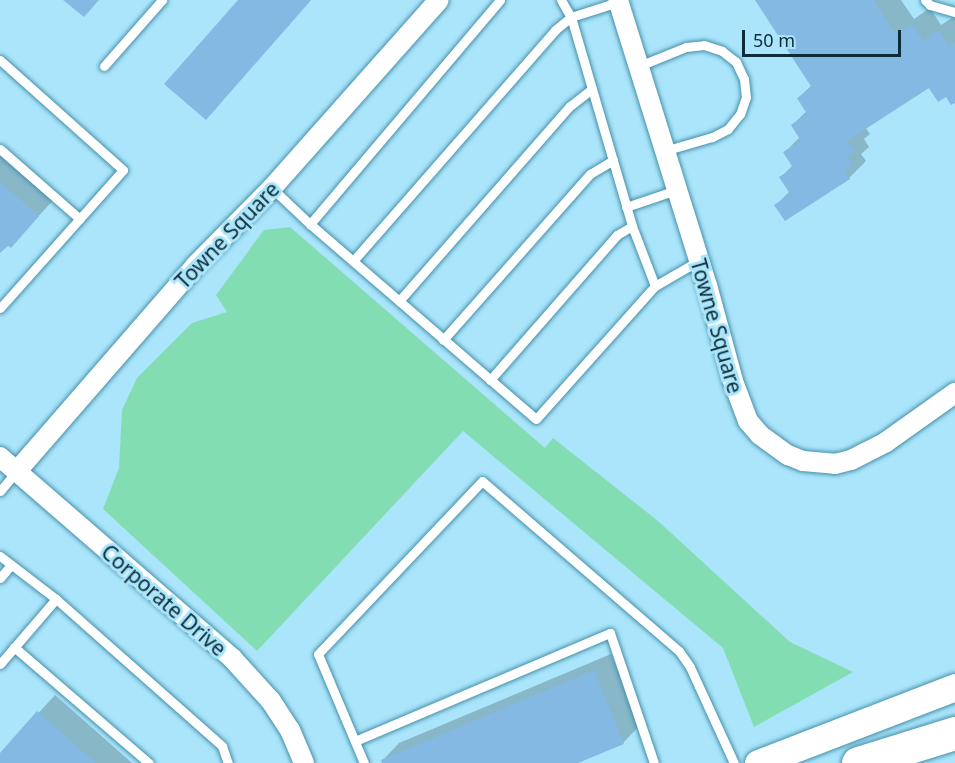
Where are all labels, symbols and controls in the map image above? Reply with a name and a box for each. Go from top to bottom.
scale bar [745,18,904,56]
text: 50 m [753,28,795,52]
street label: Towne Square [170,176,284,294]
street label: Towne Square [686,256,748,396]
street label: Corporate Drive [96,539,232,661]

